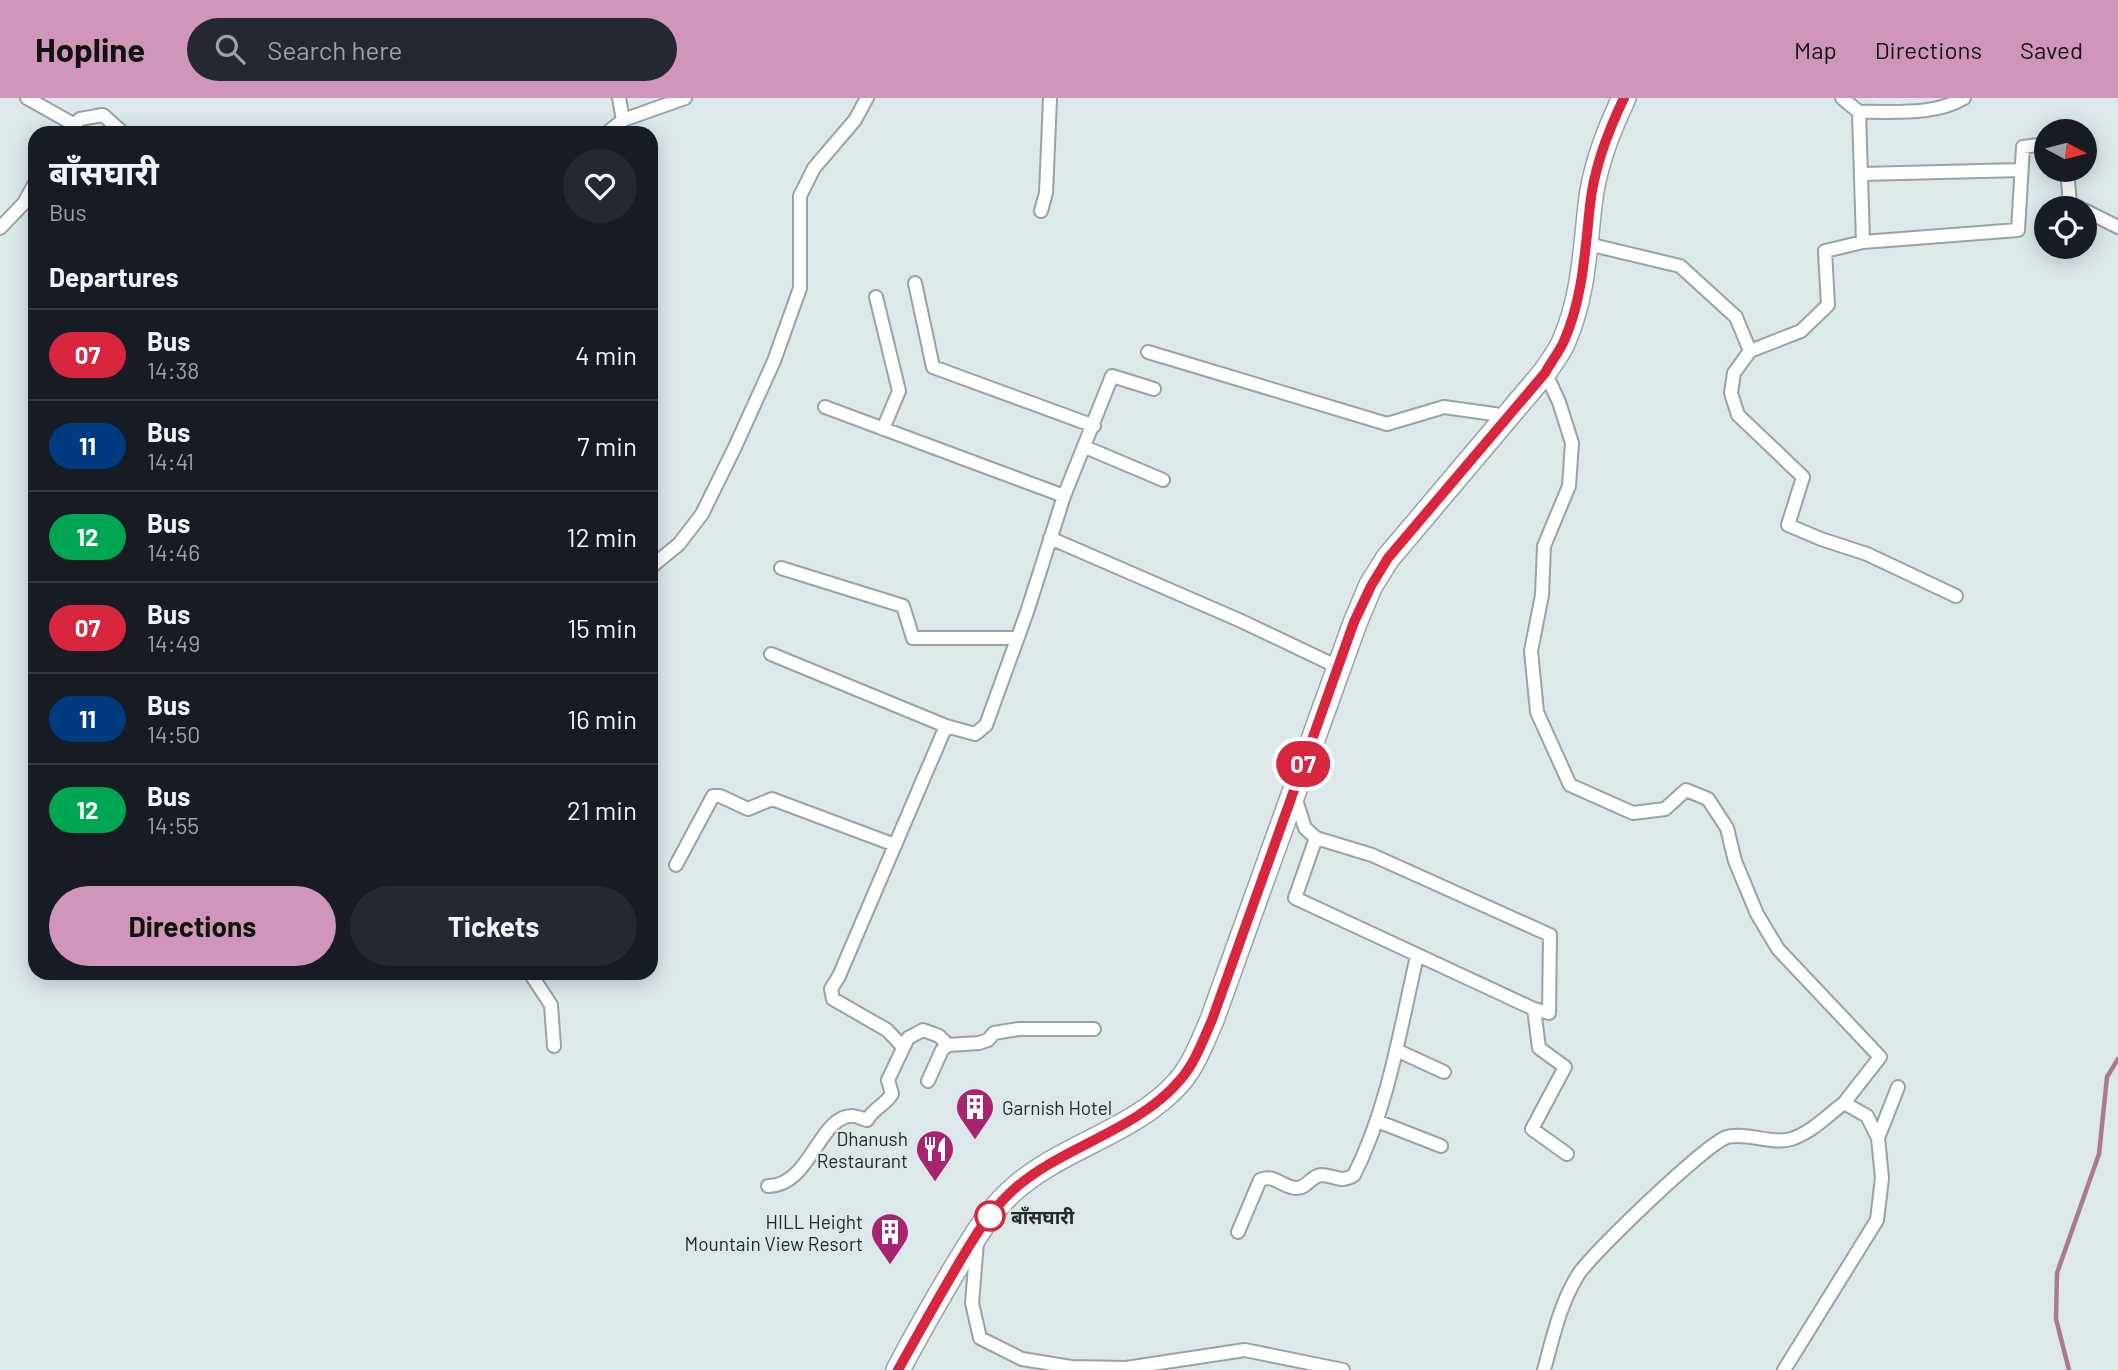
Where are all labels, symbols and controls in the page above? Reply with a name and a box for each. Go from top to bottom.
search box [187,18,677,81]
text: Hopline [35,29,145,69]
icon: search [211,30,249,68]
text: Search here [267,34,402,65]
text: Map [1794,35,1837,64]
text: Directions [1875,35,1982,64]
text: Saved [2020,35,2083,64]
north arrow [2034,119,2096,182]
map controls [2034,119,2097,259]
button: heart [563,149,637,223]
text: बाँसघारी [49,152,159,192]
button: locate [2034,196,2097,259]
text: Bus [49,198,87,226]
text: Departures [49,261,179,292]
text: Bus [147,325,190,356]
text: 4 min [575,339,637,370]
text: 07 [75,340,100,369]
text: 14:38 [147,356,199,384]
text: Bus [147,416,190,447]
text: 7 min [577,430,637,461]
text: 11 [79,431,96,460]
text: 14:41 [147,447,194,475]
text: Bus [147,507,190,538]
text: 12 min [567,521,637,552]
text: 12 [77,522,98,551]
text: 14:46 [147,538,200,566]
text: Bus [147,598,190,629]
text: 15 min [567,612,637,643]
text: 07 [75,613,100,642]
text: 14:49 [147,629,200,657]
text: Bus [147,689,190,720]
text: 16 min [567,703,637,734]
text: 11 [79,704,96,733]
text: 14:50 [147,720,200,748]
line badge: 07 [1272,741,1334,787]
text: 07 [1290,749,1316,778]
text: Bus [147,780,190,811]
text: 21 min [567,794,637,825]
text: 12 [77,795,98,824]
text: 14:55 [147,811,199,839]
button: Directions [49,886,336,966]
button: Tickets [350,886,637,966]
building icon: Garnish Hotel [954,1086,996,1141]
place label: Garnish Hotel [1002,1096,1112,1119]
place label: Dhanush Restaurant [817,1127,908,1172]
restaurant icon: Dhanush Restaurant [914,1128,956,1183]
marker: बाँसघारी [975,1201,1005,1231]
place label: बाँसघारी [1011,1205,1075,1228]
place label: HILL Height Mountain View Resort [685,1210,863,1255]
building icon: HILL Height Mountain View Resort [869,1211,911,1266]

